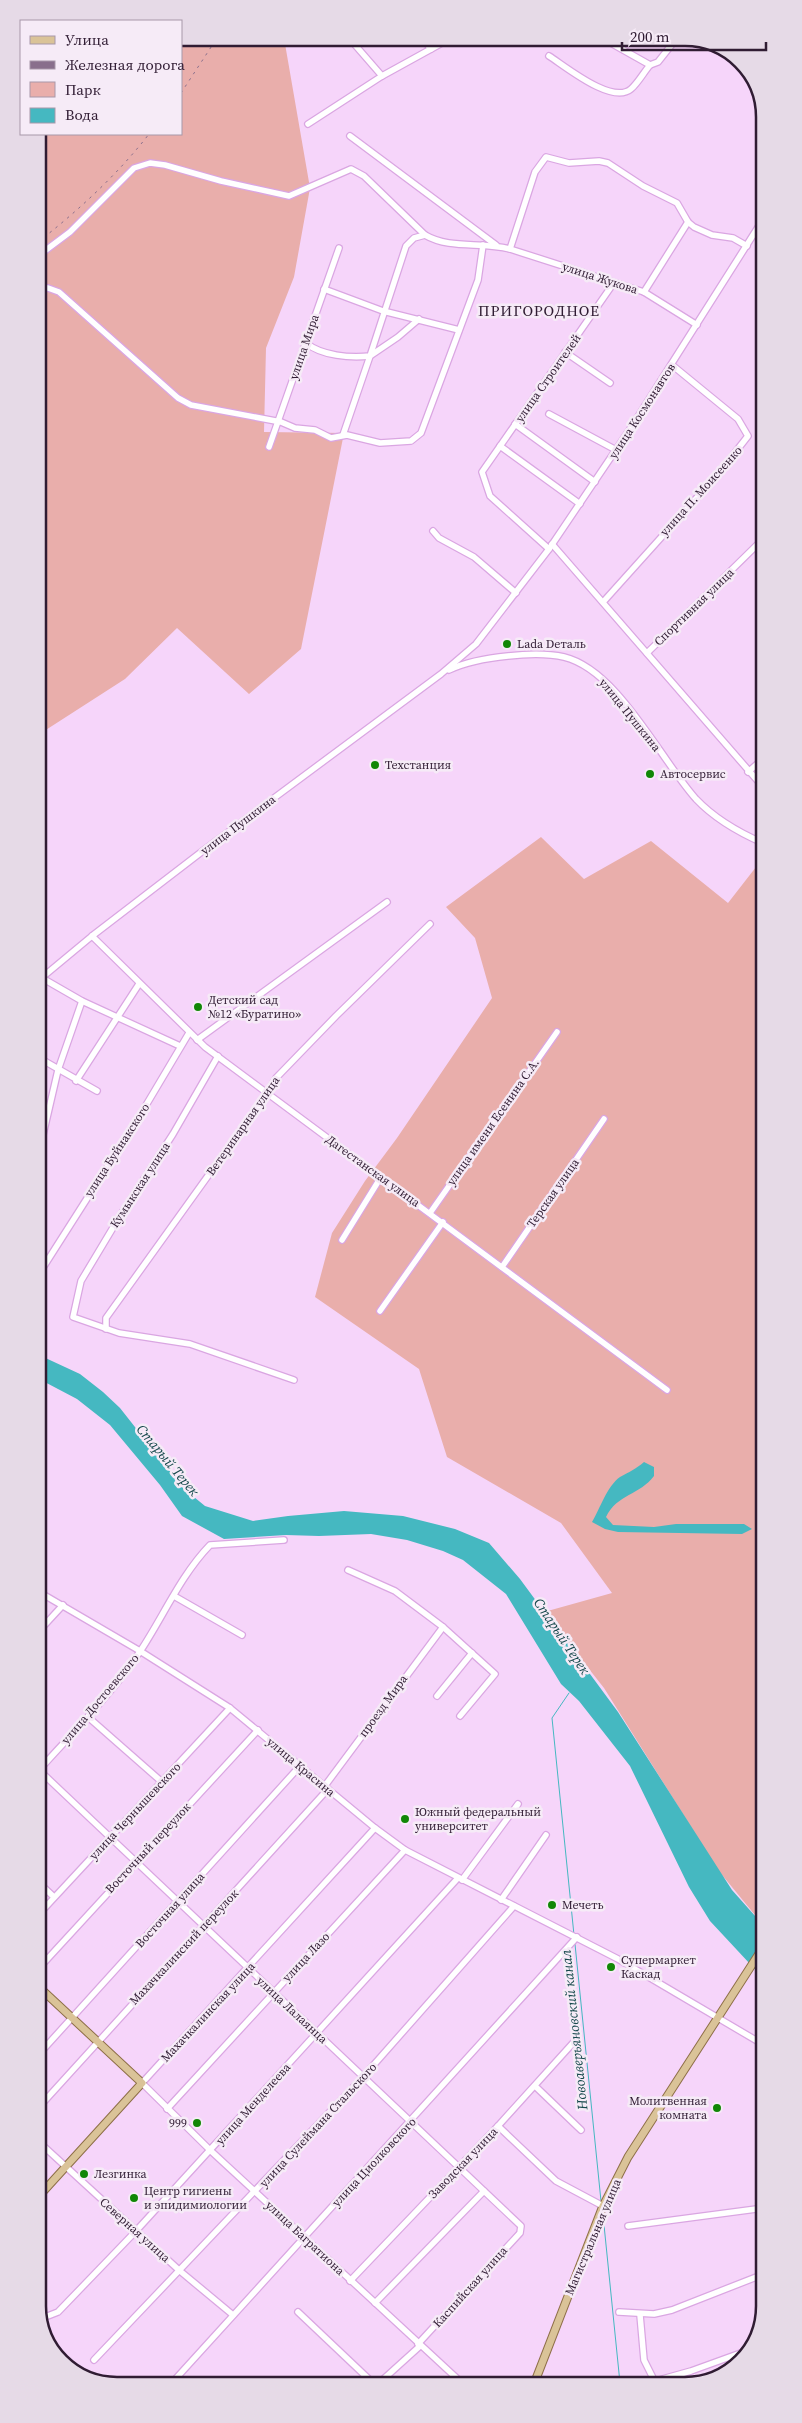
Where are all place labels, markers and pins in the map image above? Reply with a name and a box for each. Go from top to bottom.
place label: Lada Dеталь [517,636,586,652]
marker: Lada Dеталь [501,638,513,650]
place label: Техстанция [385,757,451,773]
marker: Техстанция [369,759,381,771]
place label: Автосервис [660,766,726,782]
marker: Автосервис [644,768,656,780]
place label: Детский сад №12 «Буратино» [208,992,301,1022]
marker: Детский сад №12 «Буратино» [192,1001,204,1013]
place label: Южный федеральный университет [415,1804,541,1834]
marker: Южный федеральный университет [399,1813,411,1825]
place label: Мечеть [562,1897,604,1913]
marker: Мечеть [546,1899,558,1911]
place label: Супермаркет Каскад [621,1952,696,1982]
marker: Супермаркет Каскад [605,1961,617,1973]
place label: Молитвенная комната [629,2093,708,2123]
marker: Молитвенная комната [711,2102,723,2114]
place label: 999 [169,2115,187,2131]
marker: 999 [191,2117,203,2129]
place label: Лезгинка [94,2166,148,2182]
marker: Лезгинка [78,2168,90,2180]
place label: Центр гигиены и эпидимиологии [144,2183,247,2213]
marker: Центр гигиены и эпидимиологии [128,2192,140,2204]

